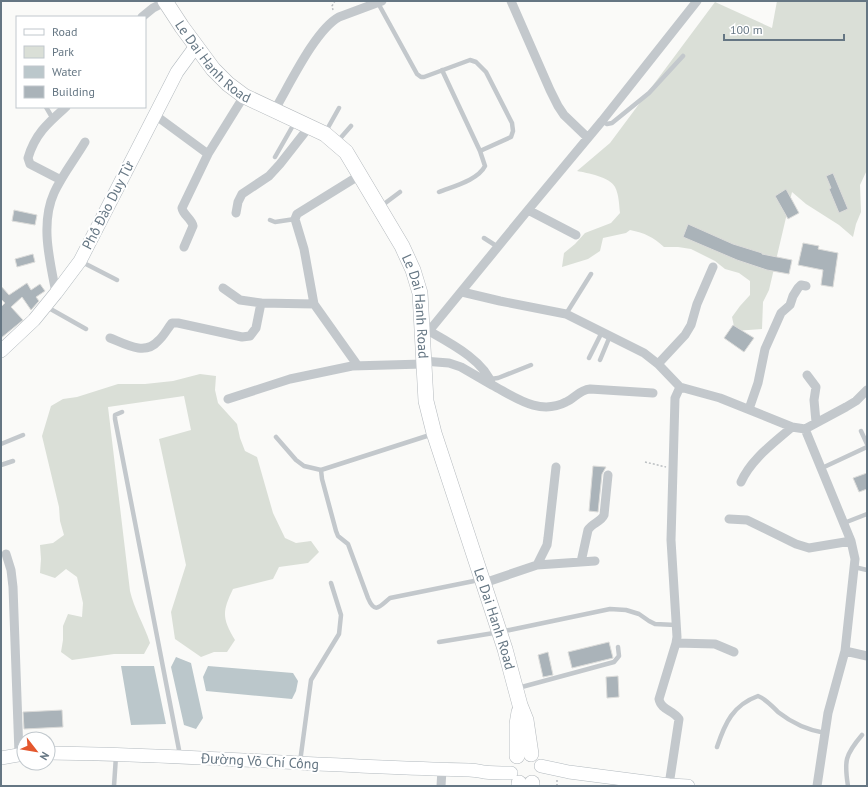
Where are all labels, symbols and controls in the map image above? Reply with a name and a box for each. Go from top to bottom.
legend [16,16,146,108]
scale bar [724,16,844,42]
street label: Le Dai Hanh Road [171,17,254,107]
text: 100 m [730,22,763,37]
text: Road [52,24,77,39]
text: Park [52,44,74,59]
text: Water [52,64,82,79]
text: Building [52,84,95,99]
street label: Phố Đào Duy Từ [78,158,138,252]
street label: Le Dai Hanh Road [398,251,433,359]
street label: Le Dai Hanh Road [470,565,519,672]
north arrow [16,731,56,771]
text: N [37,749,52,763]
street label: Đường Võ Chí Công [200,749,319,773]

